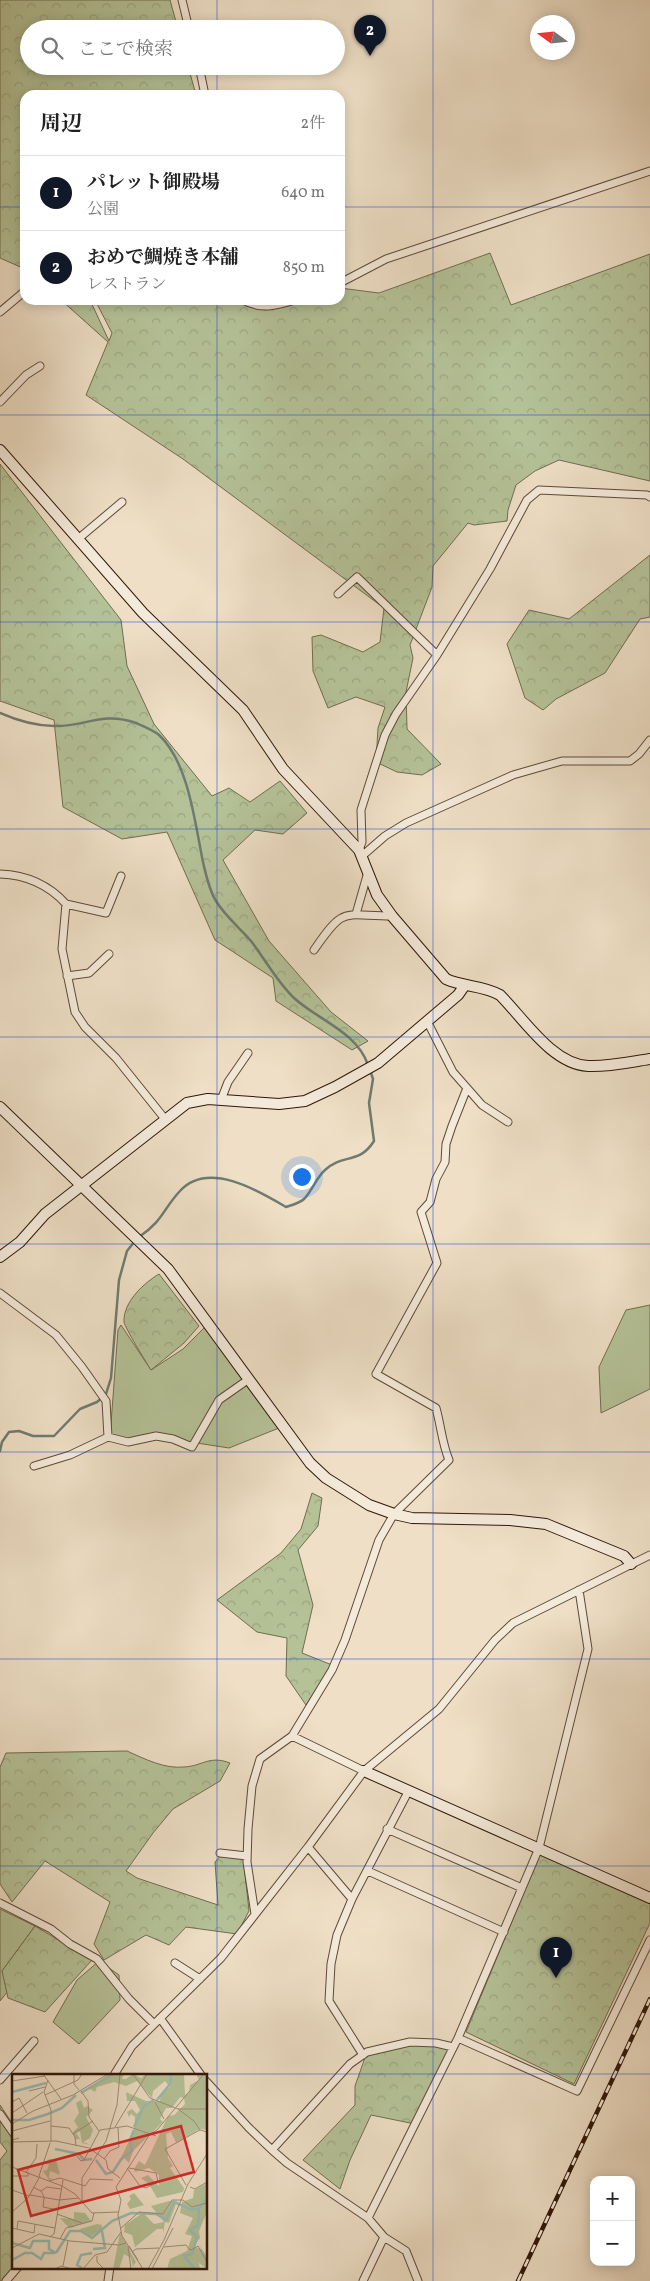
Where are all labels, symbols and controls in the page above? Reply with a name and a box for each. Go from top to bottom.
pin: 2 [354,15,386,56]
north arrow [530,15,575,60]
search box [20,20,345,75]
icon: search [38,34,66,62]
text: ここで検索 [78,37,173,63]
text: 周辺 [40,110,82,139]
text: 2件 [300,113,325,135]
text: パレット御殿場 [87,170,220,196]
text: 1 [53,182,59,204]
text: 640 m [281,182,325,204]
text: 公園 [87,199,119,221]
text: おめで鯛焼き本舗 [87,245,239,271]
text: 2 [52,257,60,279]
text: 850 m [283,257,325,279]
text: レストラン [87,274,167,296]
your location [289,1164,315,1190]
pin: 1 [540,1937,572,1978]
inset map [12,2074,208,2268]
map controls [590,2176,635,2266]
button: + [590,2176,635,2221]
button: − [590,2221,635,2266]

